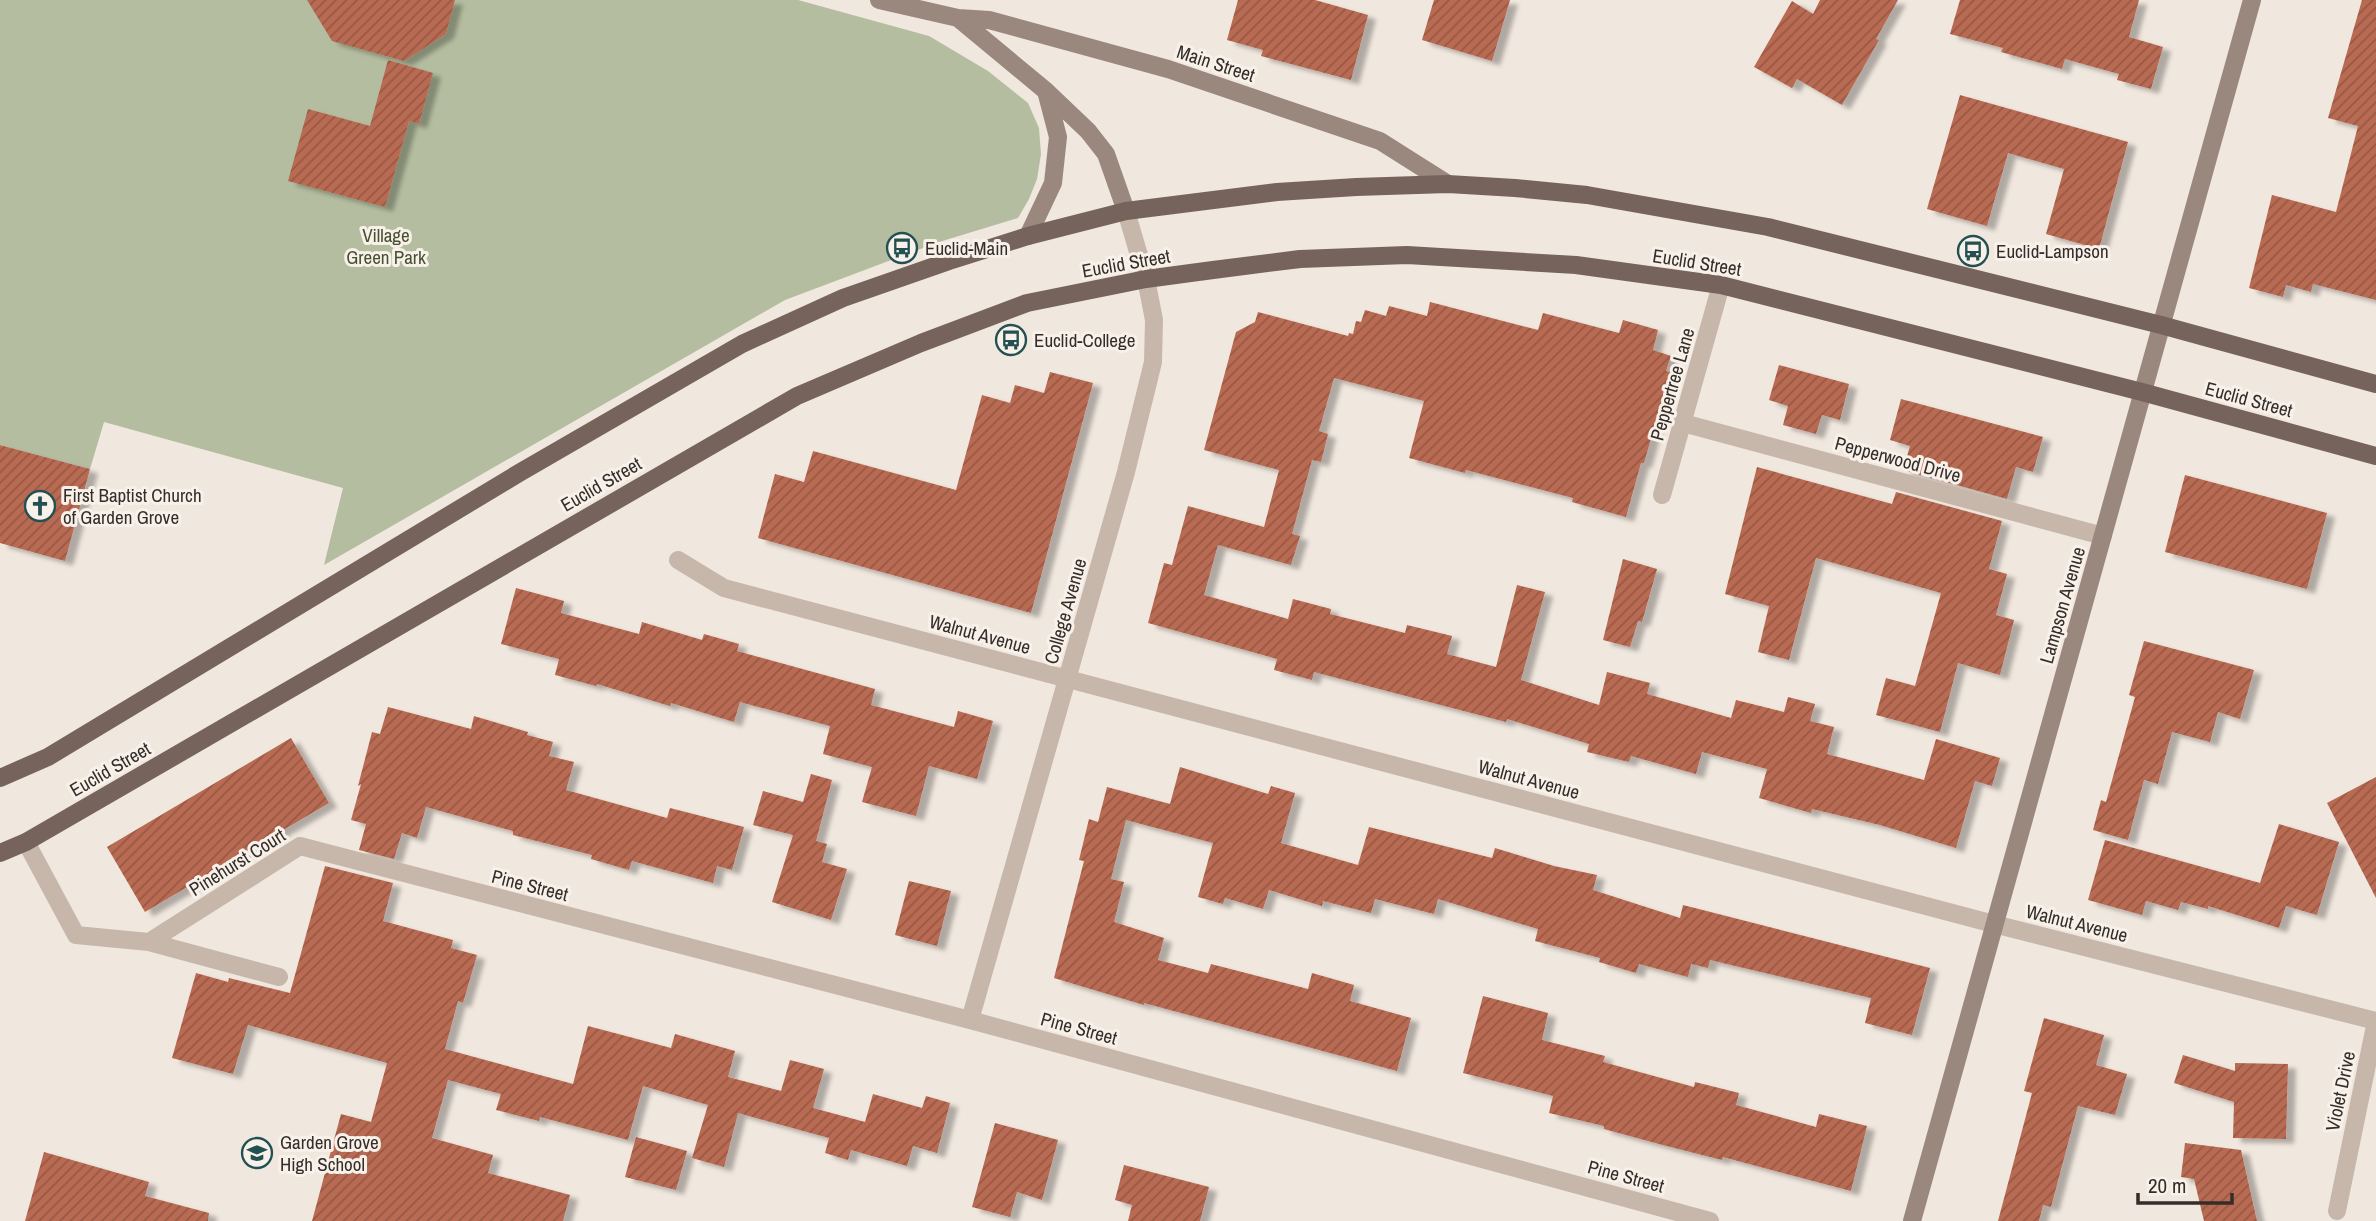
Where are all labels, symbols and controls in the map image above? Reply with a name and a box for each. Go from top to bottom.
street label: Main Street [1174,38,1259,88]
park label: Village Green Park [346,222,426,270]
bus stop icon: Euclid-Main [885,231,919,265]
bus stop icon: Euclid-Lampson [1956,234,1990,268]
place label: Euclid-Main [925,235,1008,261]
place label: Euclid-Lampson [1996,238,2109,264]
street label: Euclid Street [1080,242,1173,284]
street label: Euclid Street [1651,242,1744,282]
bus stop icon: Euclid-College [994,323,1028,357]
street label: Peppertree Lane [1644,325,1700,443]
place label: Euclid-College [1034,327,1135,353]
street label: Euclid Street [2203,375,2296,423]
street label: Pepperwood Drive [1832,430,1964,488]
street label: Euclid Street [556,450,647,518]
place label: First Baptist Church of Garden Grove [63,482,202,530]
church icon: First Baptist Church of Garden Grove [23,489,57,523]
street label: Lampson Avenue [2033,544,2091,666]
street label: College Avenue [1037,555,1093,667]
street label: Walnut Avenue [926,608,1034,660]
street label: Euclid Street [65,735,156,803]
street label: Walnut Avenue [1475,753,1583,805]
street label: Pinehurst Court [184,822,291,902]
street label: Pine Street [489,863,572,907]
street label: Walnut Avenue [2023,898,2131,948]
street label: Pine Street [1038,1005,1121,1051]
street label: Violet Drive [2319,1049,2361,1133]
place label: Garden Grove High School [280,1129,379,1177]
school or university icon: Garden Grove High School [240,1136,274,1170]
street label: Pine Street [1585,1153,1668,1199]
scale bar [2138,1162,2232,1206]
text: 20 m [2148,1171,2186,1200]

